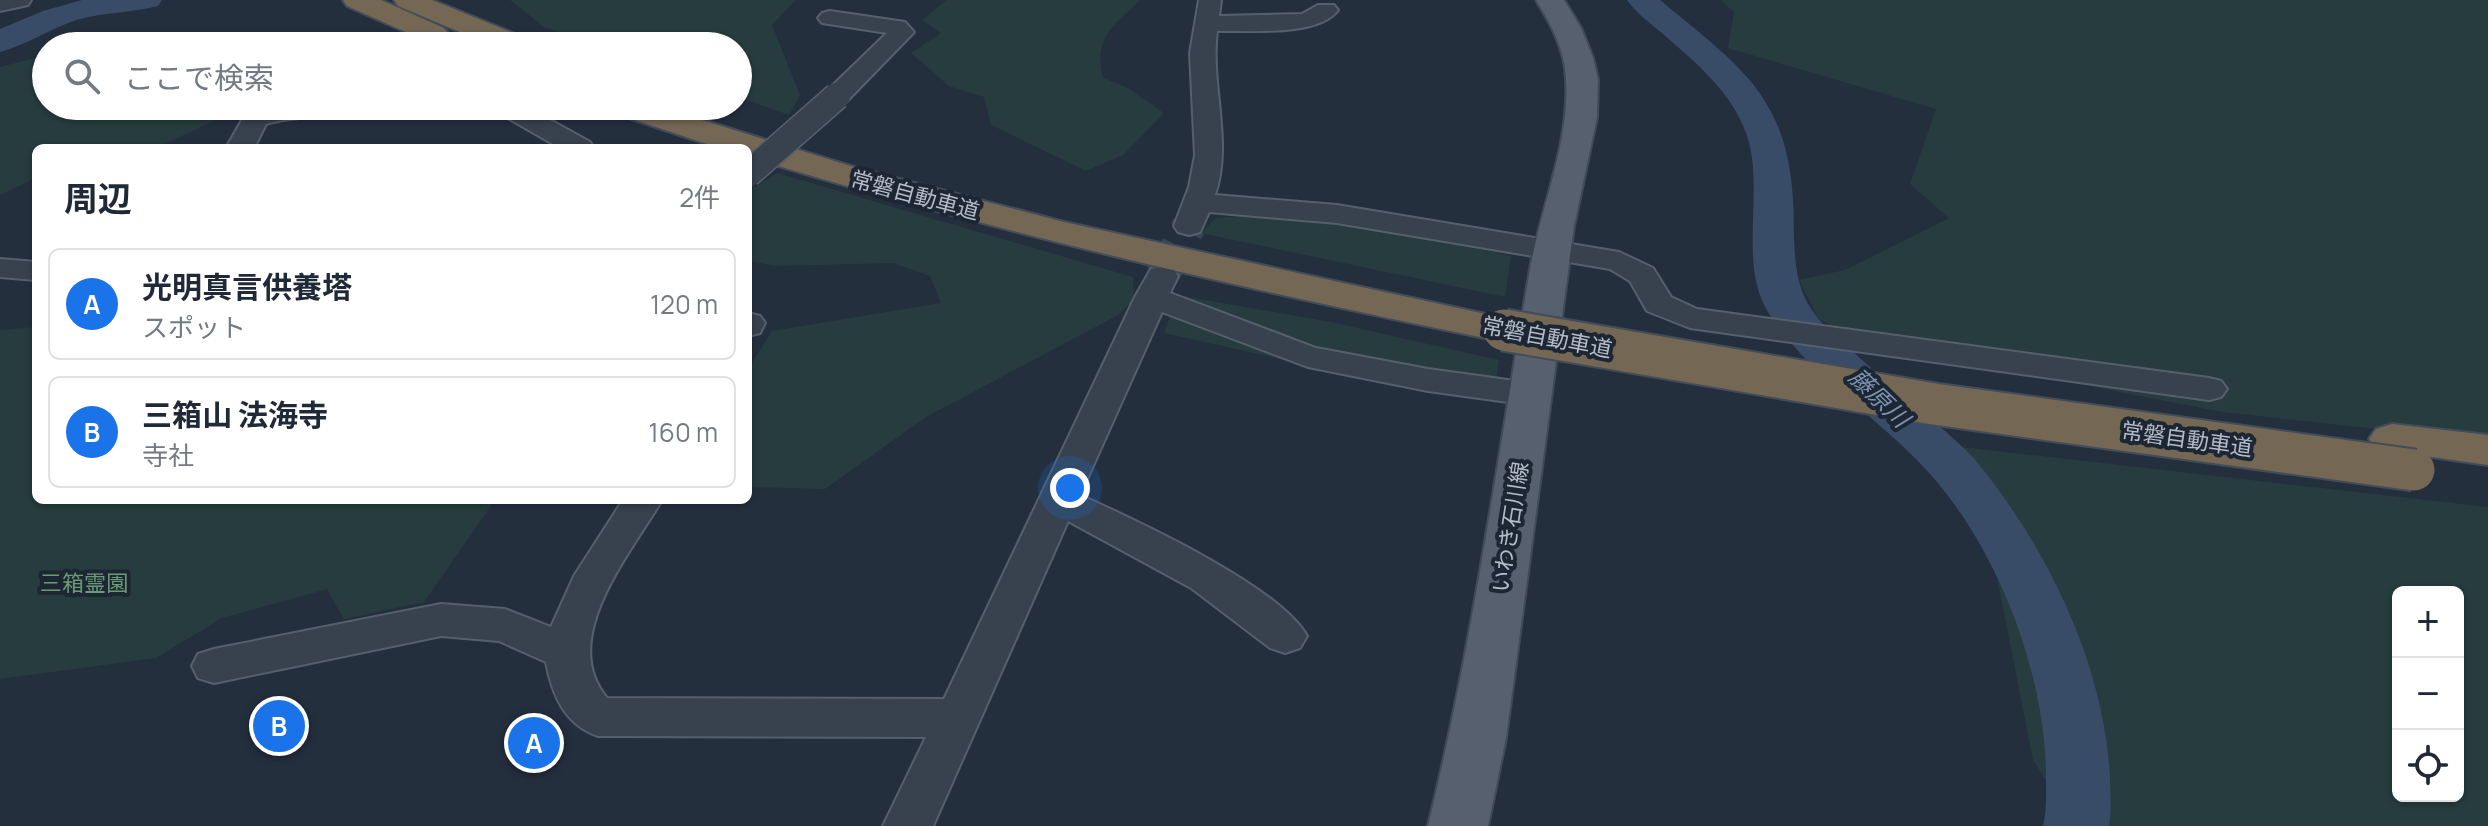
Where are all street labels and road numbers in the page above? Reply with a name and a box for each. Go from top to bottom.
street label: 常磐自動車道 [847,163,983,227]
street label: 常磐自動車道 [1479,310,1615,364]
street label: 常磐自動車道 [2120,415,2254,463]
street label: いわき石川線 [1485,459,1535,595]

